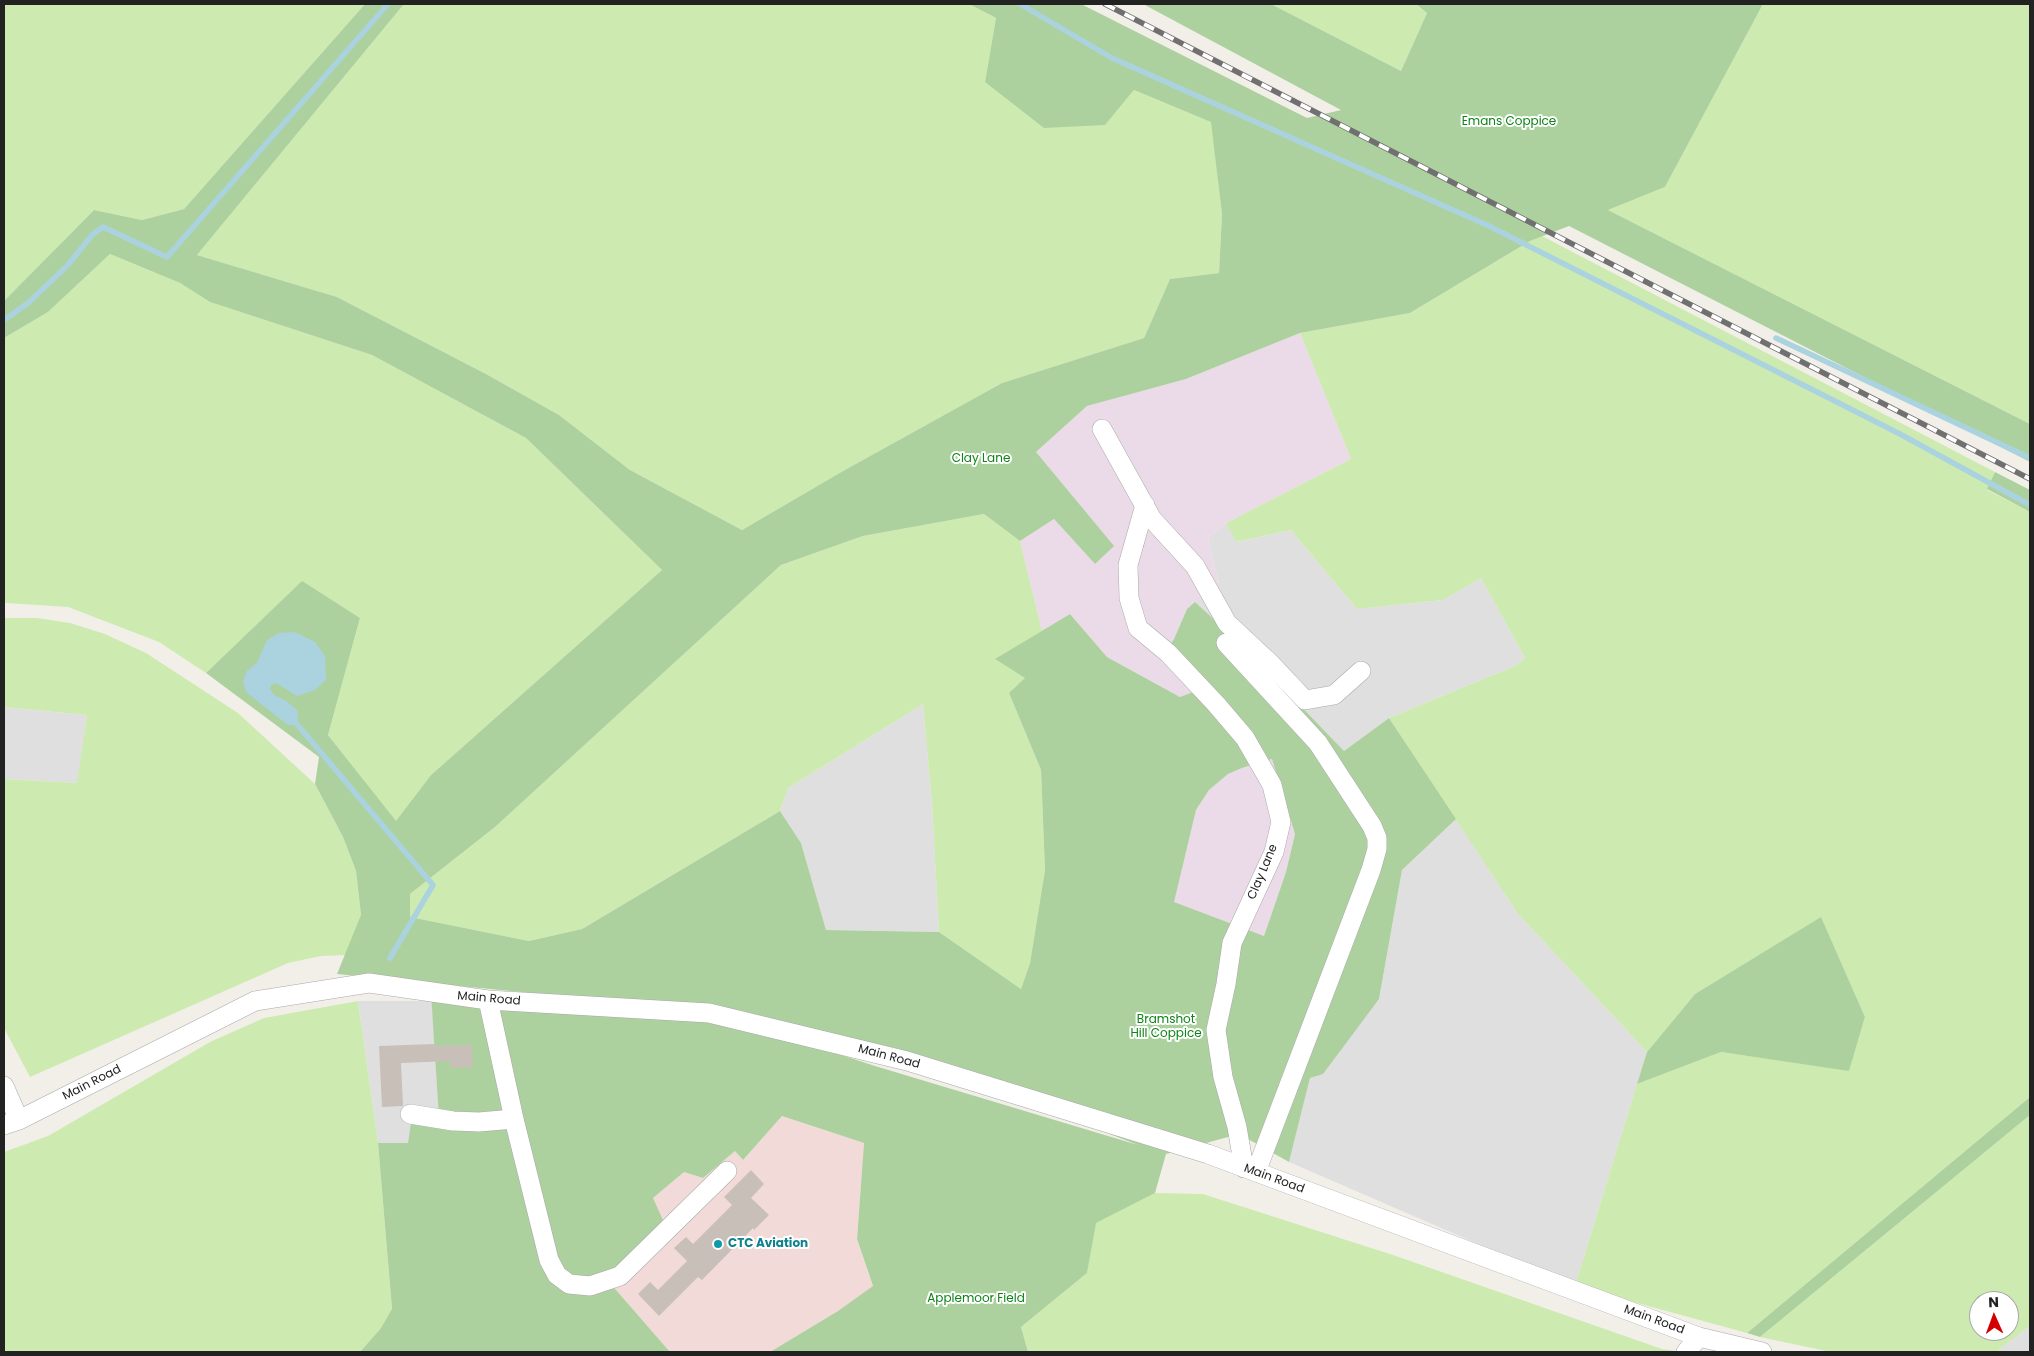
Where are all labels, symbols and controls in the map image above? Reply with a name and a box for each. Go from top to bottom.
park label: Emans Coppice [1462,115,1556,129]
park label: Clay Lane [952,452,1010,466]
street label: Clay Lane [1245,842,1281,902]
street label: Main Road [457,989,521,1009]
park label: Bramshot Hill Coppice [1130,1013,1202,1041]
street label: Main Road [856,1042,922,1072]
street label: Main Road [60,1062,124,1104]
street label: Main Road [1242,1161,1306,1197]
place label: CTC Aviation [728,1237,808,1251]
marker: CTC Aviation [712,1238,724,1250]
north arrow [1969,1291,2019,1341]
park label: Applemoor Field [927,1292,1025,1306]
text: N [1988,1292,1999,1312]
street label: Main Road [1622,1302,1686,1338]

